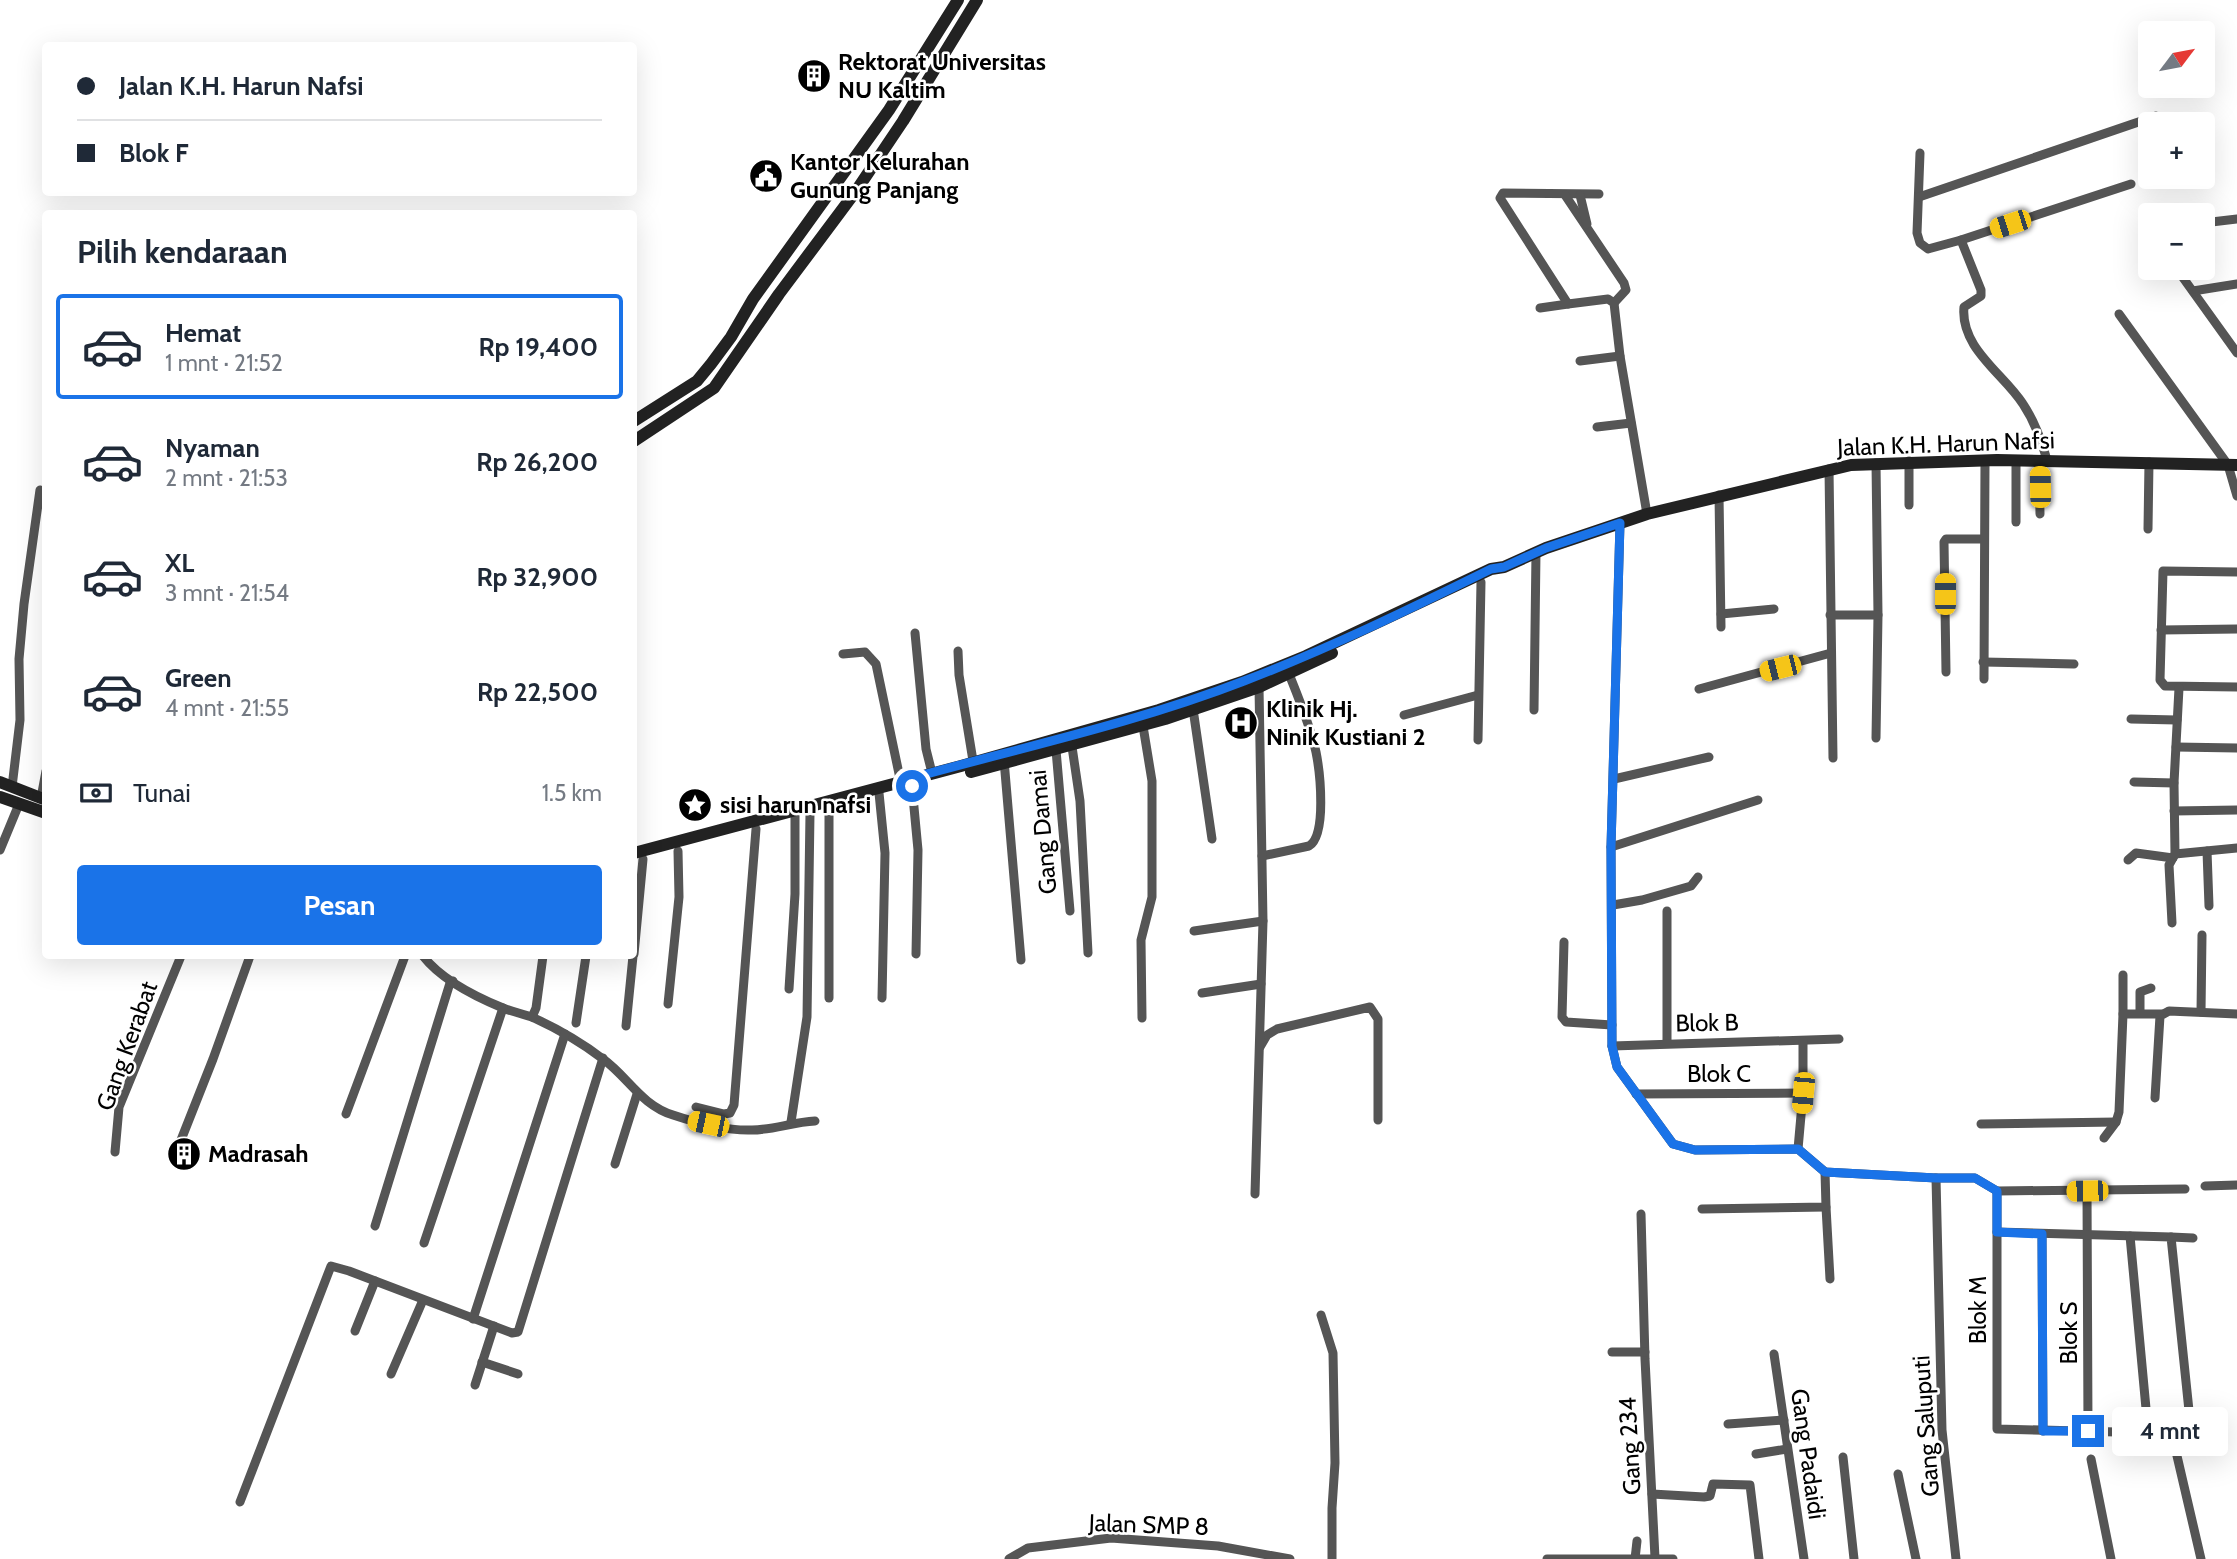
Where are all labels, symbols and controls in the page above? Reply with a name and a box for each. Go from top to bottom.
north arrow [2138,21,2216,98]
map controls [2138,21,2215,280]
place label: Rektorat Universitas NU Kaltim [838,47,1046,104]
building icon: Rektorat Universitas NU Kaltim [795,57,833,95]
text: Jalan K.H. Harun Nafsi [119,70,363,102]
button: + [2138,112,2215,189]
text: Blok F [119,137,189,169]
place label: Kantor Kelurahan Gunung Panjang [790,147,969,204]
public building icon: Kantor Kelurahan Gunung Panjang [747,157,785,195]
button: − [2138,203,2215,280]
car [1987,208,2034,240]
text: Pilih kendaraan [77,232,288,271]
icon: car [81,315,144,378]
text: Hemat [165,317,241,349]
text: Rp 19,400 [479,331,598,363]
text: 1 mnt · 21:52 [165,349,283,377]
street label: Jalan K.H. Harun Nafsi [1836,425,2055,462]
icon: car [81,430,144,493]
text: Nyaman [165,432,260,464]
text: Rp 26,200 [476,446,598,478]
text: 2 mnt · 21:53 [165,464,288,492]
car [2030,466,2051,508]
icon: car [81,545,144,608]
text: XL [165,547,194,579]
text: Rp 32,900 [476,561,598,593]
car [1935,573,1956,615]
text: 3 mnt · 21:54 [165,579,289,607]
car [1758,653,1803,683]
icon: car [81,660,144,723]
text: Green [165,662,232,694]
text: Rp 22,500 [477,676,598,708]
text: 4 mnt · 21:55 [165,694,289,722]
place label: Klinik Hj. Ninik Kustiani 2 [1266,694,1425,751]
hospital icon: Klinik Hj. Ninik Kustiani 2 [1222,704,1260,742]
street label: Gang Damai [1023,769,1062,895]
route start [896,770,928,802]
icon: cash [77,774,115,812]
text: Tunai [133,777,191,809]
text: 1.5 km [542,779,602,807]
place icon: sisi harun nafsi [676,786,714,824]
place label: sisi harun nafsi [720,790,871,819]
button: Pesan [77,865,602,945]
street label: Gang Kerabat [90,977,163,1114]
street label: Blok B [1675,1007,1739,1038]
street label: Blok C [1687,1059,1751,1088]
car [1791,1071,1816,1115]
car [686,1109,731,1139]
building icon: Madrasah [165,1135,203,1173]
place label: Madrasah [208,1139,309,1168]
car [2066,1180,2109,1202]
street label: Blok M [1963,1276,1992,1344]
street label: Blok S [2054,1301,2083,1365]
street label: Gang Saluputi [1906,1355,1945,1498]
street label: Gang Padaidi [1785,1387,1832,1521]
street label: Gang 234 [1612,1396,1647,1496]
callout: 4 mnt [2112,1406,2228,1456]
route end [2072,1415,2104,1447]
text: 4 mnt [2140,1417,2200,1445]
street label: Jalan SMP 8 [1087,1508,1210,1541]

